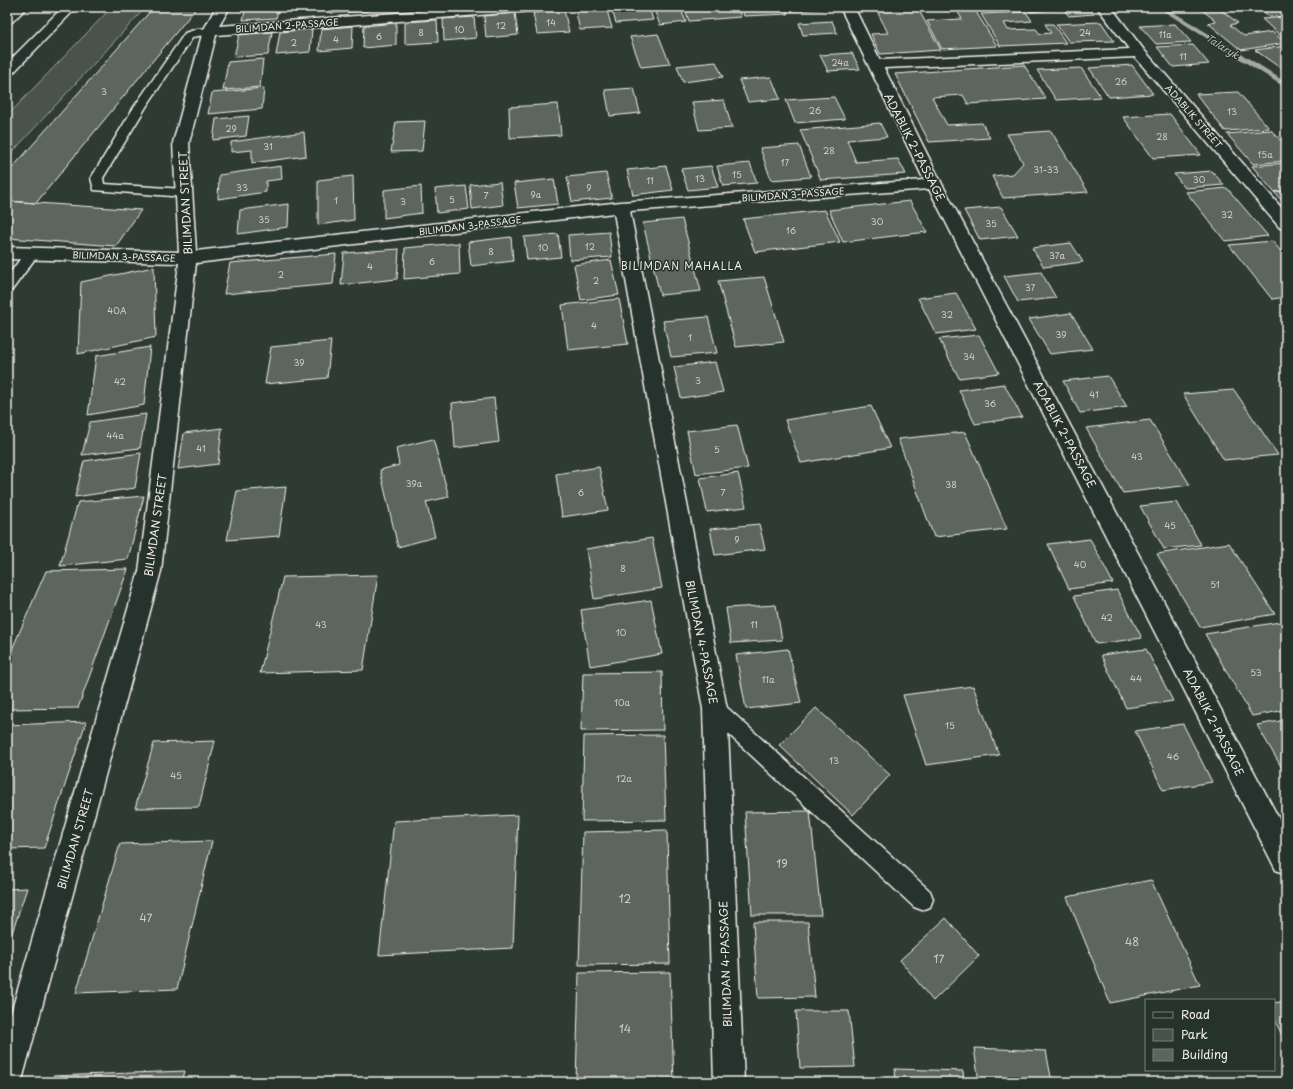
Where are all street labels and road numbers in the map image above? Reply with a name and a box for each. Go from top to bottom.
street label: BILIMDAN 2-PASSAGE [235,14,339,36]
street label: ADABLIK STREET [1162,81,1226,152]
street label: АDАBLIK 2-PASSAGE [880,90,950,204]
street label: BILIMDAN STREET [174,150,196,255]
street label: BILIMDAN 3-PASSAGE [741,183,845,205]
street label: BILIMDAN 3-PASSAGE [418,212,522,238]
street label: BILIMDAN 3-PASSAGE [72,247,176,265]
street label: АDАBLIK 2-PASSAGE [1029,377,1101,491]
street label: BILIMDAN STREET [139,472,171,578]
street label: BILIMDAN 4-PASSAGE [682,578,722,706]
street label: АDАBLIK 2-PASSAGE [1179,665,1249,779]
street label: BILIMDAN STREET [53,786,98,891]
street label: BILIMDAN 4-PASSAGE [714,901,736,1027]

